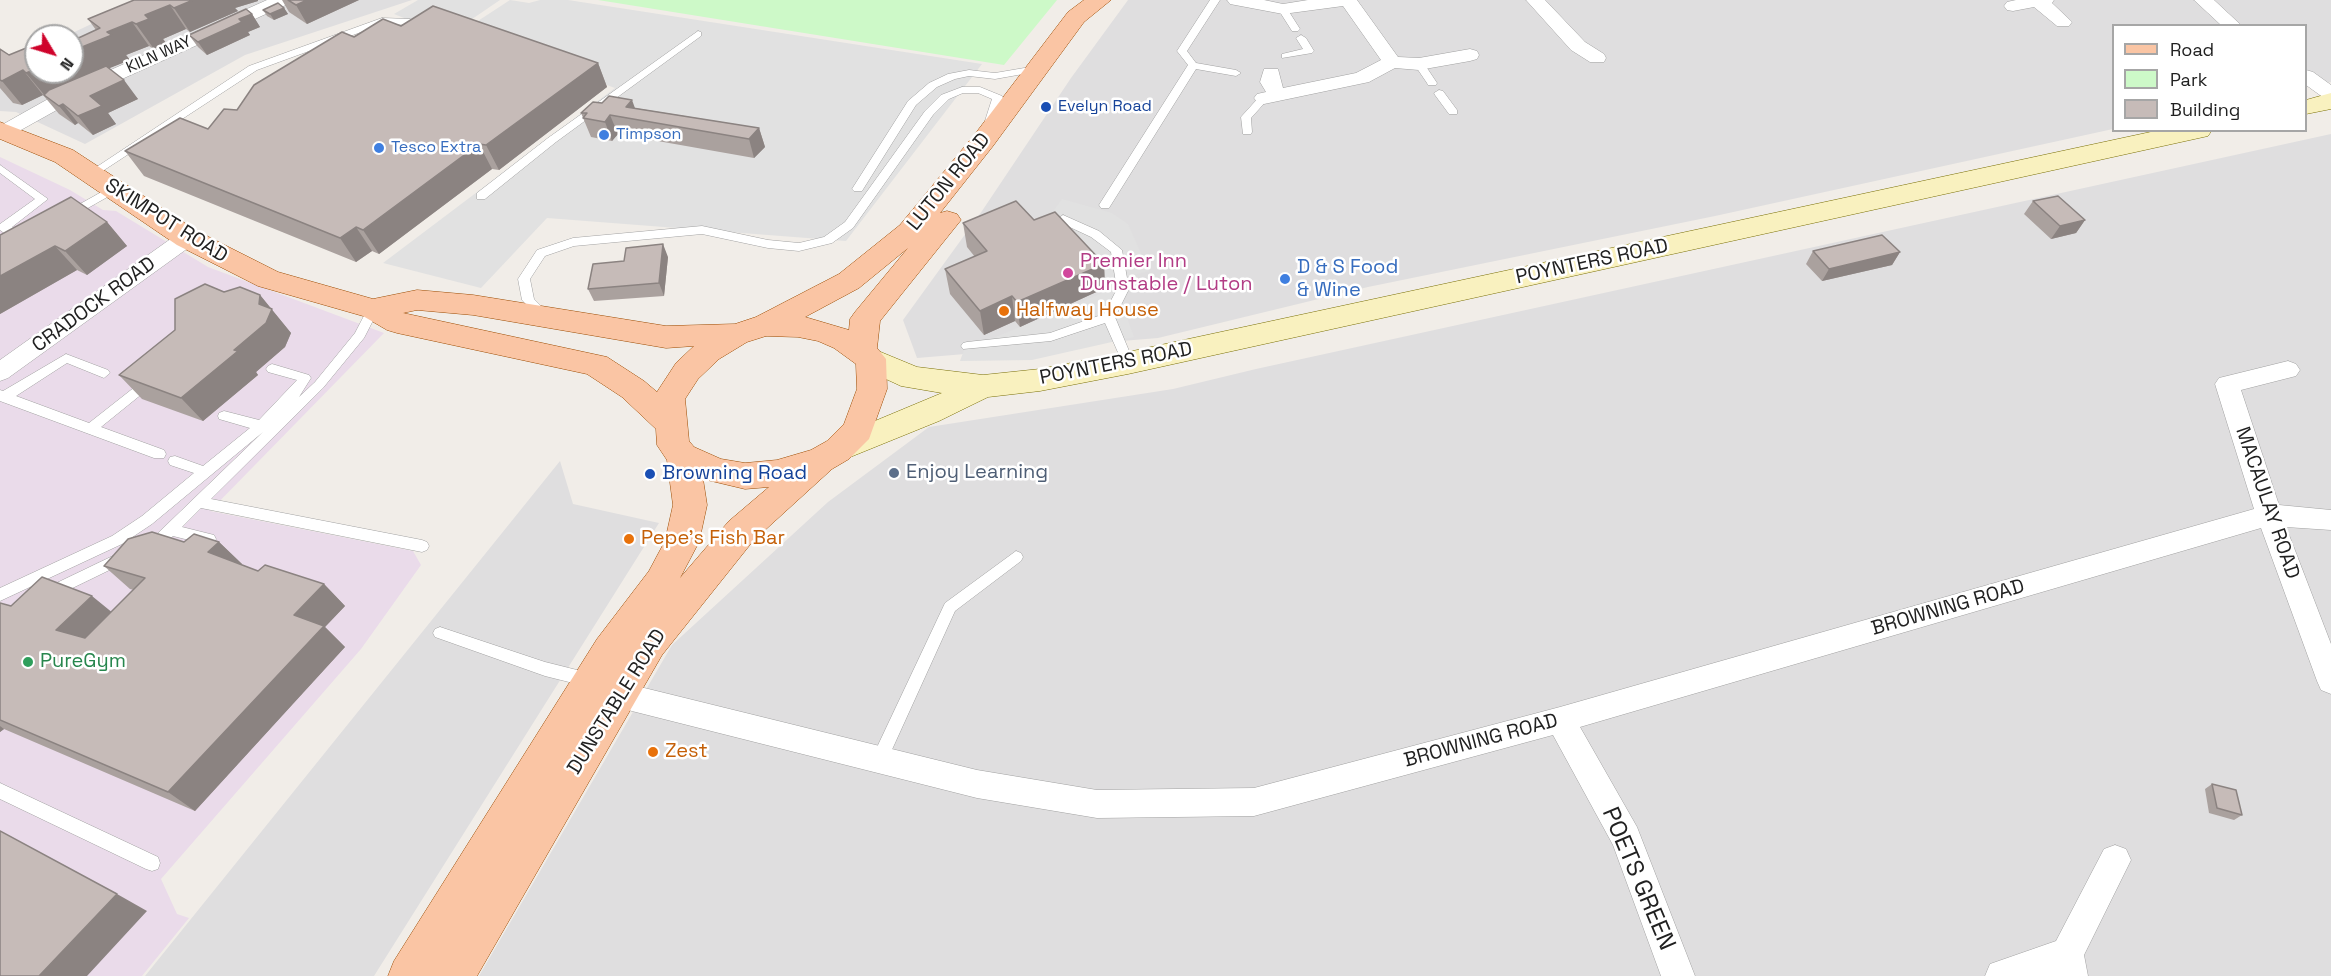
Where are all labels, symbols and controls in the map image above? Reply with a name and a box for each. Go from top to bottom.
north arrow [24,24,84,84]
legend [2112,24,2307,132]
street label: KILN WAY [123,32,195,78]
text: Road [2170,38,2214,61]
text: N [55,53,79,75]
text: Park [2170,68,2207,91]
place label: Evelyn Road [1058,97,1152,117]
text: Building [2170,98,2240,121]
marker: Evelyn Road [1039,100,1053,114]
place label: Timpson [616,125,681,145]
marker: Timpson [597,128,611,142]
street label: LUTON ROAD [902,128,996,236]
place label: Tesco Extra [391,138,481,158]
marker: Tesco Extra [372,141,386,155]
street label: SKIMPOT ROAD [100,174,232,268]
street label: POYNTERS ROAD [1514,234,1670,290]
place label: Premier Inn Dunstable / Luton [1080,250,1253,297]
street label: CRADOCK ROAD [28,252,160,358]
place label: D & S Food & Wine [1297,256,1398,303]
marker: Premier Inn Dunstable / Luton [1061,266,1075,280]
marker: D & S Food & Wine [1278,272,1292,286]
place label: Halfway House [1016,299,1159,323]
marker: Halfway House [997,304,1011,318]
street label: POYNTERS ROAD [1038,337,1194,391]
street label: MACAULAY ROAD [2230,424,2304,582]
place label: Enjoy Learning [906,461,1048,485]
place label: Browning Road [662,462,807,486]
marker: Enjoy Learning [887,466,901,480]
marker: Browning Road [643,467,657,481]
place label: Pepe's Fish Bar [641,527,785,551]
marker: Pepe's Fish Bar [622,532,636,546]
street label: BROWNING ROAD [1869,575,2027,641]
street label: DUNSTABLE ROAD [563,625,671,779]
place label: PureGym [40,650,126,674]
marker: PureGym [21,655,35,669]
street label: BROWNING ROAD [1402,709,1560,773]
place label: Zest [665,740,708,764]
marker: Zest [646,745,660,759]
street label: POETS GREEN [1595,803,1681,955]

